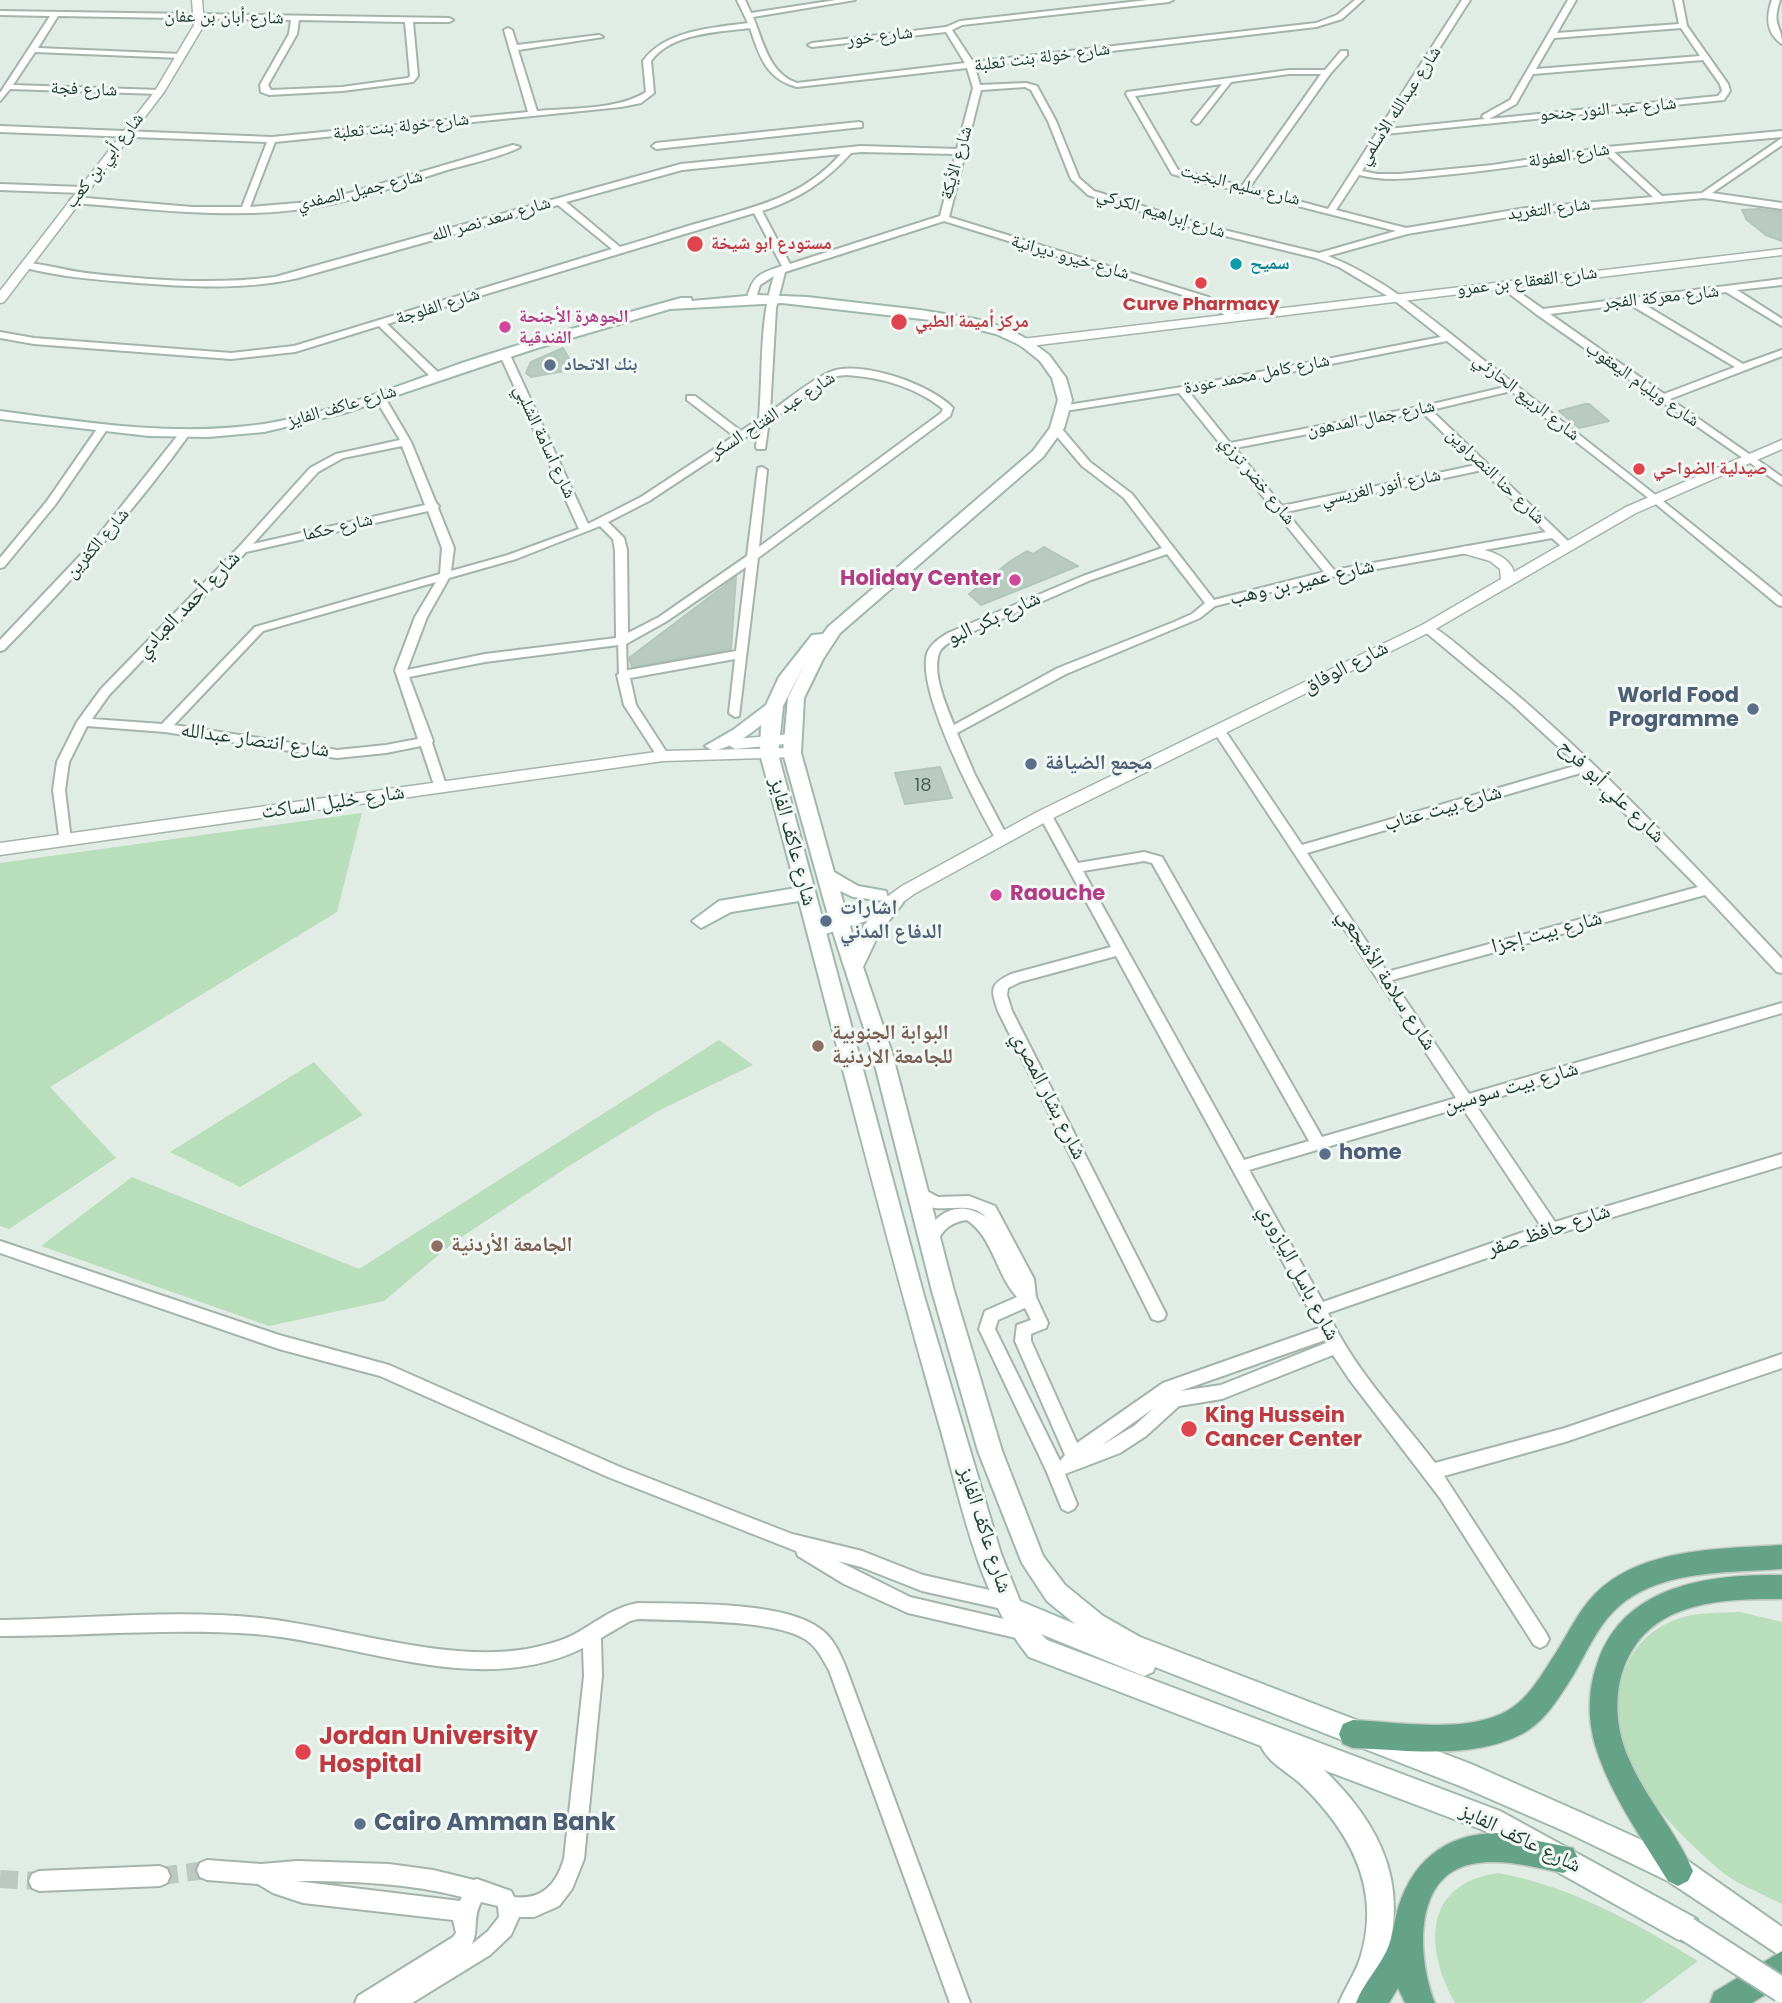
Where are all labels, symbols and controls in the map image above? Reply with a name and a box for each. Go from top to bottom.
street label: شارع أبان بن عفان [164,6,284,30]
street label: شارع خور [846,22,914,52]
street label: شارع خولة بنت ثعلبة [973,39,1111,77]
street label: شارع عبدالله الأسلمي [1354,43,1446,169]
street label: شارع فجة [50,78,118,102]
street label: شارع عبد النور جنحو [1539,93,1677,127]
street label: شارع أبي بن كعب [61,109,149,213]
street label: شارع خولة بنت ثعلبة [332,109,470,145]
street label: شارع الأيكة [936,124,978,202]
street label: شارع العفولة [1527,139,1611,173]
street label: شارع سليم البخيت [1178,161,1302,211]
street label: شارع جميل الصفدي [295,166,425,216]
street label: شارع إبراهيم الكركي [1094,184,1228,244]
street label: شارع سعد نصر الله [429,193,553,247]
street label: شارع التغريد [1506,194,1592,226]
street label: شارع خيرو ديرانية [1008,231,1132,285]
place label: مستودع ابو شيخة [711,233,832,255]
marker: مستودع ابو شيخة [685,234,705,254]
place label: سميح [1250,253,1290,275]
marker: سميح [1228,256,1244,272]
street label: شارع القعقاع بن عمرو [1456,263,1598,301]
marker: Curve Pharmacy [1193,275,1209,291]
street label: شارع معركة الفجر [1602,281,1720,315]
street label: شارع الفلوجة [393,284,483,330]
place label: Curve Pharmacy [1123,294,1279,316]
place label: الجوهرة الأجنحة الفندقية [519,306,629,348]
place label: مركز أميمة الطبي [915,311,1029,333]
marker: مركز أميمة الطبي [889,312,909,332]
marker: الجوهرة الأجنحة الفندقية [497,319,513,335]
street label: شارع ويليام اليعقوب [1581,338,1703,432]
street label: شارع كامل محمد عودة [1182,350,1332,400]
street label: شارع الربيع الحارثي [1468,350,1584,446]
place label: بنك الاتحاد [564,354,637,376]
marker: بنك الاتحاد [542,357,558,373]
street label: شارع عبد الفتاح السكر [706,368,840,464]
street label: شارع عاكف الفايز [285,381,399,433]
street label: شارع أسامة الشلبي [508,382,580,502]
street label: شارع جمال المدهون [1305,396,1437,442]
street label: شارع حنا النصراوين [1441,424,1549,530]
street label: شارع خضر ترزي [1215,432,1299,530]
place label: صيدلية الضواحي [1653,458,1767,480]
marker: صيدلية الضواحي [1631,461,1647,477]
street label: شارع أنور الغريسي [1319,465,1443,511]
street label: شارع الكفرين [62,504,134,584]
street label: شارع حكما [301,510,375,546]
street label: شارع أحمد العبادي [132,546,246,664]
street label: شارع عمير بن وهب [1227,554,1377,612]
place label: Holiday Center [840,567,1001,593]
marker: Holiday Center [1007,572,1023,588]
street label: شارع بكر البو [943,586,1045,652]
street label: شارع الوفاق [1299,636,1393,700]
place label: World Food Programme [1609,684,1739,734]
marker: World Food Programme [1745,701,1761,717]
street label: شارع انتصار عبدالله [179,718,331,764]
street label: شارع علي أبو فرح [1553,735,1669,849]
place label: مجمع الضيافة [1045,751,1153,777]
marker: مجمع الضيافة [1023,756,1039,772]
street label: شارع عاكف الفايز [763,775,821,909]
house number: 18 [914,775,932,797]
street label: شارع خليل الساكت [260,780,406,826]
street label: شارع بيت عتاب [1381,780,1505,838]
place label: Raouche [1010,882,1105,908]
marker: Raouche [988,887,1004,903]
place label: اشارات الدفاع المدني [840,896,943,946]
street label: شارع سلامة الأشجعي [1331,905,1441,1055]
street label: شارع بيت إجزا [1489,906,1605,960]
marker: اشارات الدفاع المدني [818,913,834,929]
place label: البوابة الجنوبية للجامعة الاردنية [832,1021,953,1071]
street label: شارع بشار المصري [1005,1028,1091,1164]
marker: البوابة الجنوبية للجامعة الاردنية [810,1038,826,1054]
street label: شارع بيت سوسين [1441,1057,1581,1119]
place label: home [1339,1141,1402,1167]
marker: home [1317,1146,1333,1162]
street label: شارع حافظ صقر [1484,1199,1614,1263]
street label: شارع باسل اليازوري [1252,1201,1344,1345]
place label: الجامعة الأردنية [451,1233,573,1259]
marker: الجامعة الأردنية [429,1238,445,1254]
place label: King Hussein Cancer Center [1205,1404,1362,1454]
marker: King Hussein Cancer Center [1179,1419,1199,1439]
street label: شارع عاكف الفايز [952,1464,1016,1596]
place label: Jordan University Hospital [319,1724,538,1780]
marker: Jordan University Hospital [293,1742,313,1762]
street label: شارع عاكف الفايز [1455,1799,1585,1879]
place label: Cairo Amman Bank [374,1810,616,1838]
marker: Cairo Amman Bank [352,1816,368,1832]

